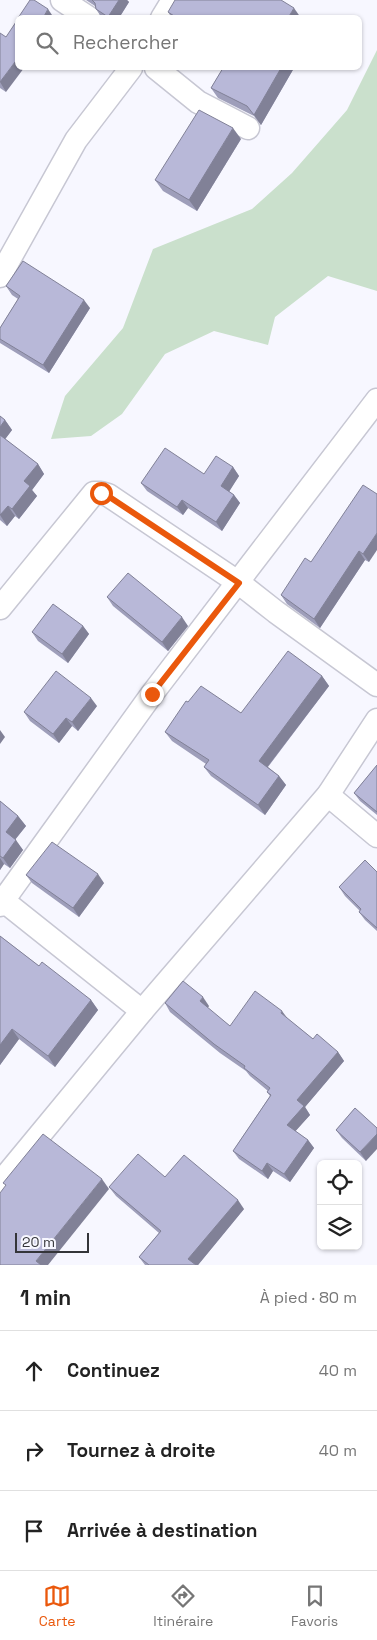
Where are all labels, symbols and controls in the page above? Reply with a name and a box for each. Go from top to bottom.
search box [15,15,362,70]
icon: search [33,29,61,57]
text: Rechercher [73,30,179,55]
route start [90,482,113,505]
route end [141,683,164,706]
map controls [317,1160,362,1250]
button: locate [317,1160,362,1205]
button: layers [317,1205,362,1250]
scale bar [15,1230,89,1253]
text: 20 m [22,1233,55,1251]
text: 1 min [20,1284,71,1311]
text: À pied · 80 m [260,1287,357,1308]
icon: ahead [20,1357,48,1385]
text: Continuez [67,1358,160,1383]
text: 40 m [319,1360,357,1381]
icon: right [20,1437,48,1465]
text: Tournez à droite [67,1438,216,1463]
text: 40 m [319,1440,357,1461]
icon: arrive [20,1517,48,1545]
text: Arrivée à destination [67,1518,257,1543]
tab: Carte [39,1582,76,1630]
tab: Itinéraire [153,1582,213,1630]
tab: Favoris [291,1582,338,1630]

